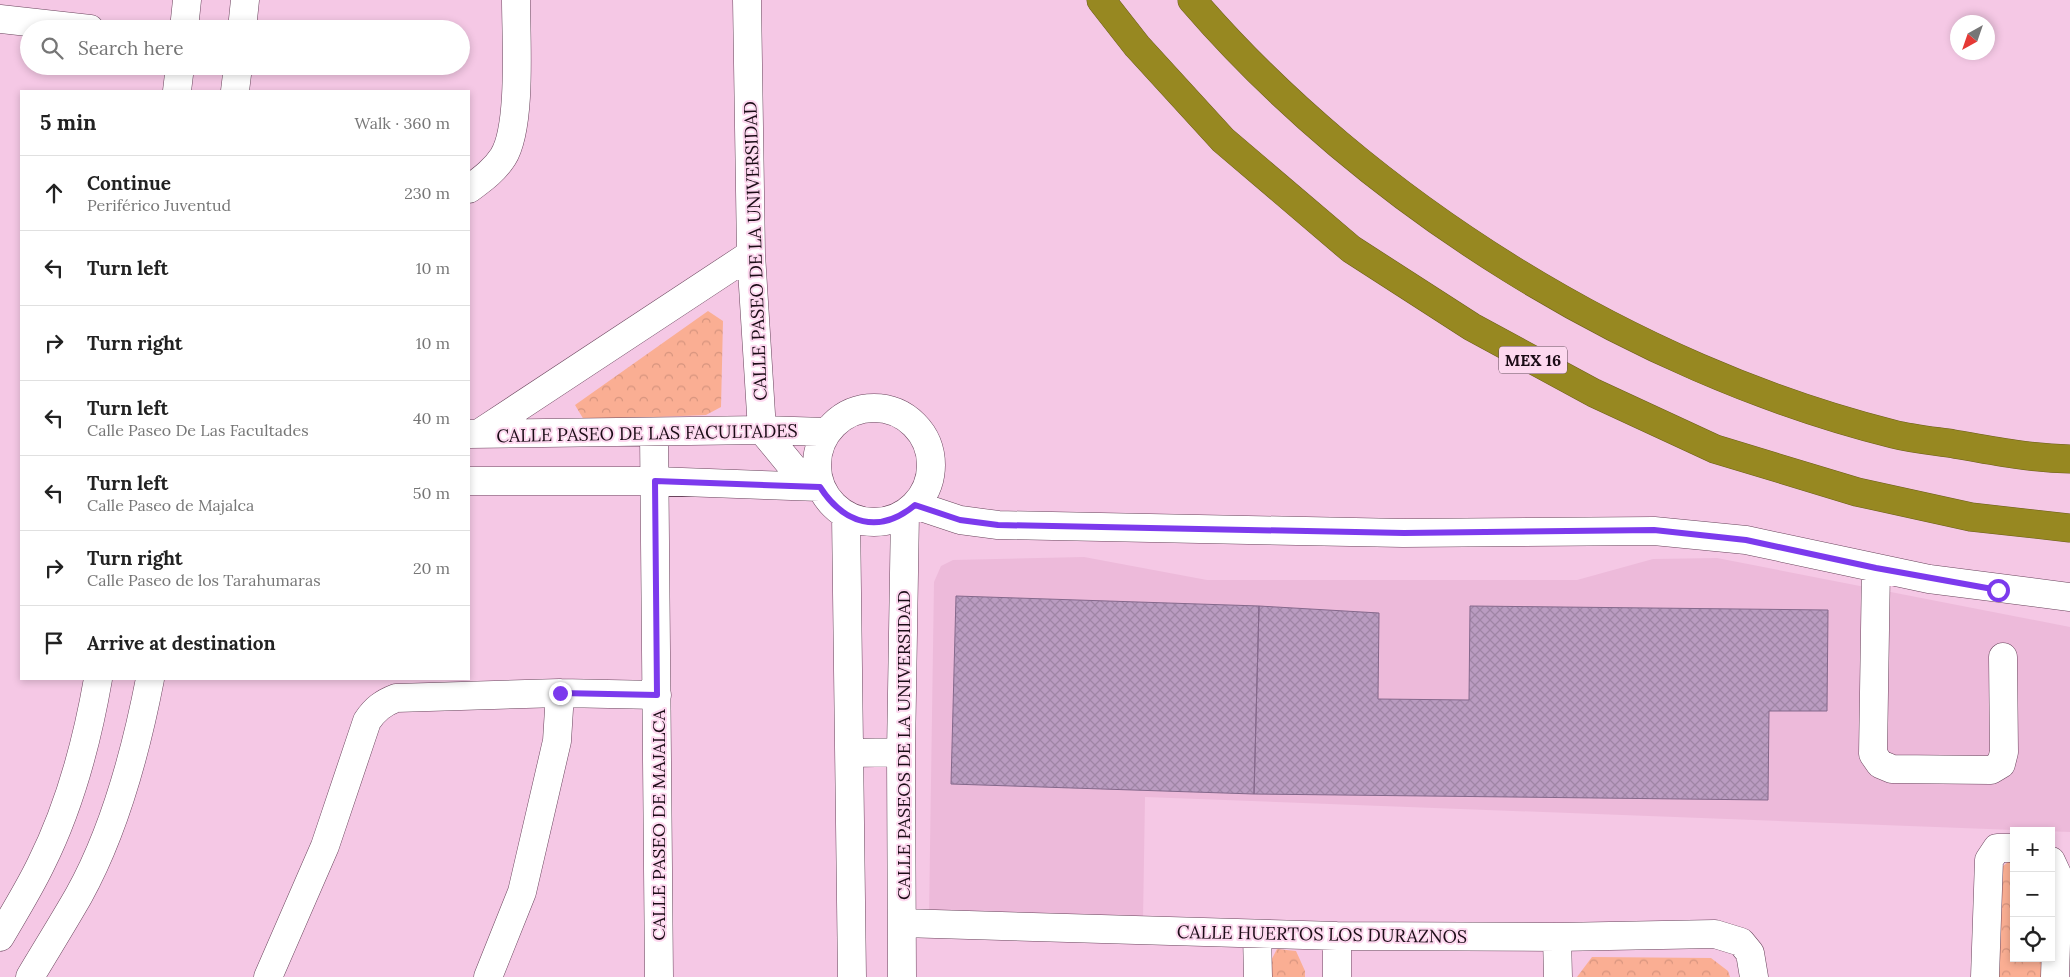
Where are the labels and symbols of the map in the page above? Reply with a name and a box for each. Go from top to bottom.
north arrow [1950,15,1995,60]
street label: CALLE PASEO DE LA UNIVERSIDAD [738,101,772,401]
road number: MEX 16 [1499,346,1567,374]
street label: CALLE PASEO DE LAS FACULTADES [496,419,798,447]
route start [1987,579,2010,602]
street label: CALLE PASEOS DE LA UNIVERSIDAD [892,590,915,900]
route end [549,682,572,705]
street label: CALLE PASEO DE MAJALCA [647,709,670,941]
street label: CALLE HUERTOS LOS DURAZNOS [1177,920,1467,948]

